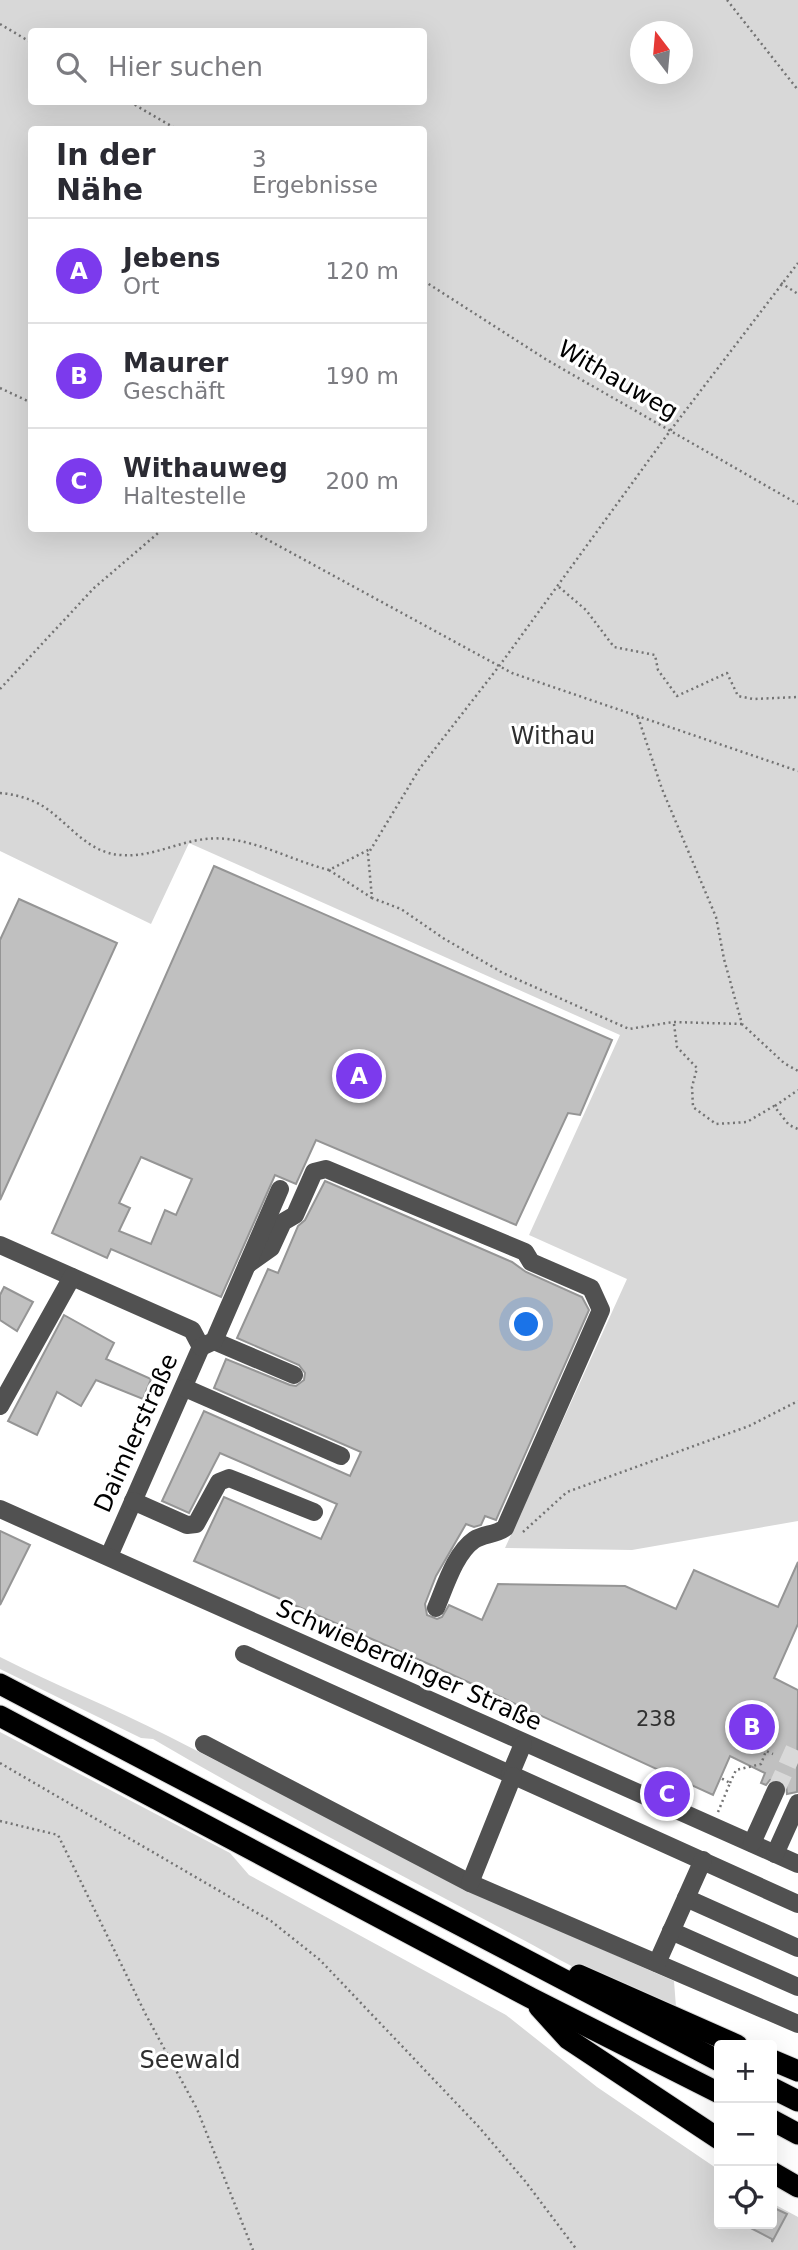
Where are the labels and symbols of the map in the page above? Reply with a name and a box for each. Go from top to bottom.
north arrow [630,21,693,84]
street label: Withauweg [553,334,683,426]
park label: Withau [511,722,595,750]
pin: A [336,1050,382,1102]
your location [509,1307,543,1341]
street label: Daimlerstraße [88,1349,184,1517]
street label: Schwieberdinger Straße [272,1594,546,1736]
pin: B [729,1701,775,1753]
house number: 238 [636,1707,676,1731]
pin: C [644,1768,690,1820]
park label: Seewald [139,2046,241,2074]

